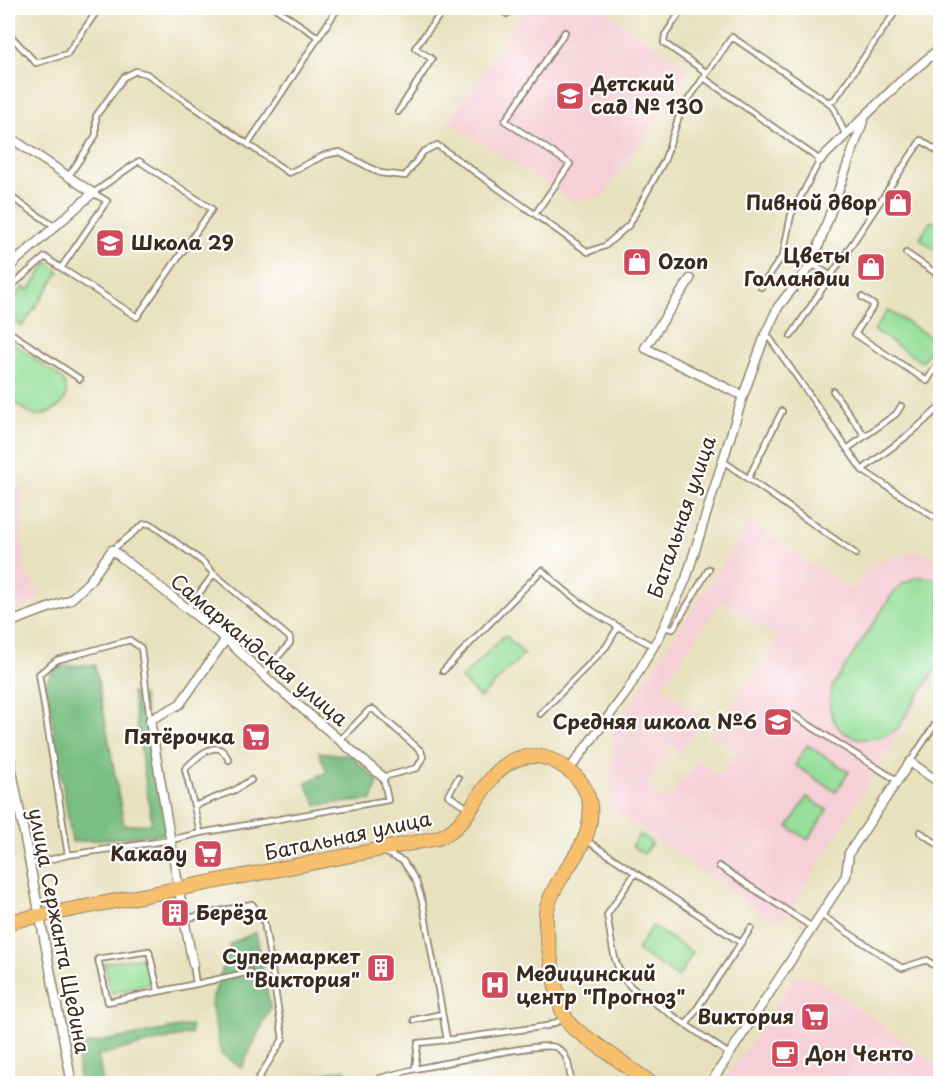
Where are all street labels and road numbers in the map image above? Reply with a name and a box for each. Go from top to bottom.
street label: Батальная улица [639,431,723,602]
street label: Самаркандская улица [164,566,355,733]
street label: Батальная улица [262,803,434,867]
street label: улица Сержанта Щедина [21,805,99,1057]

